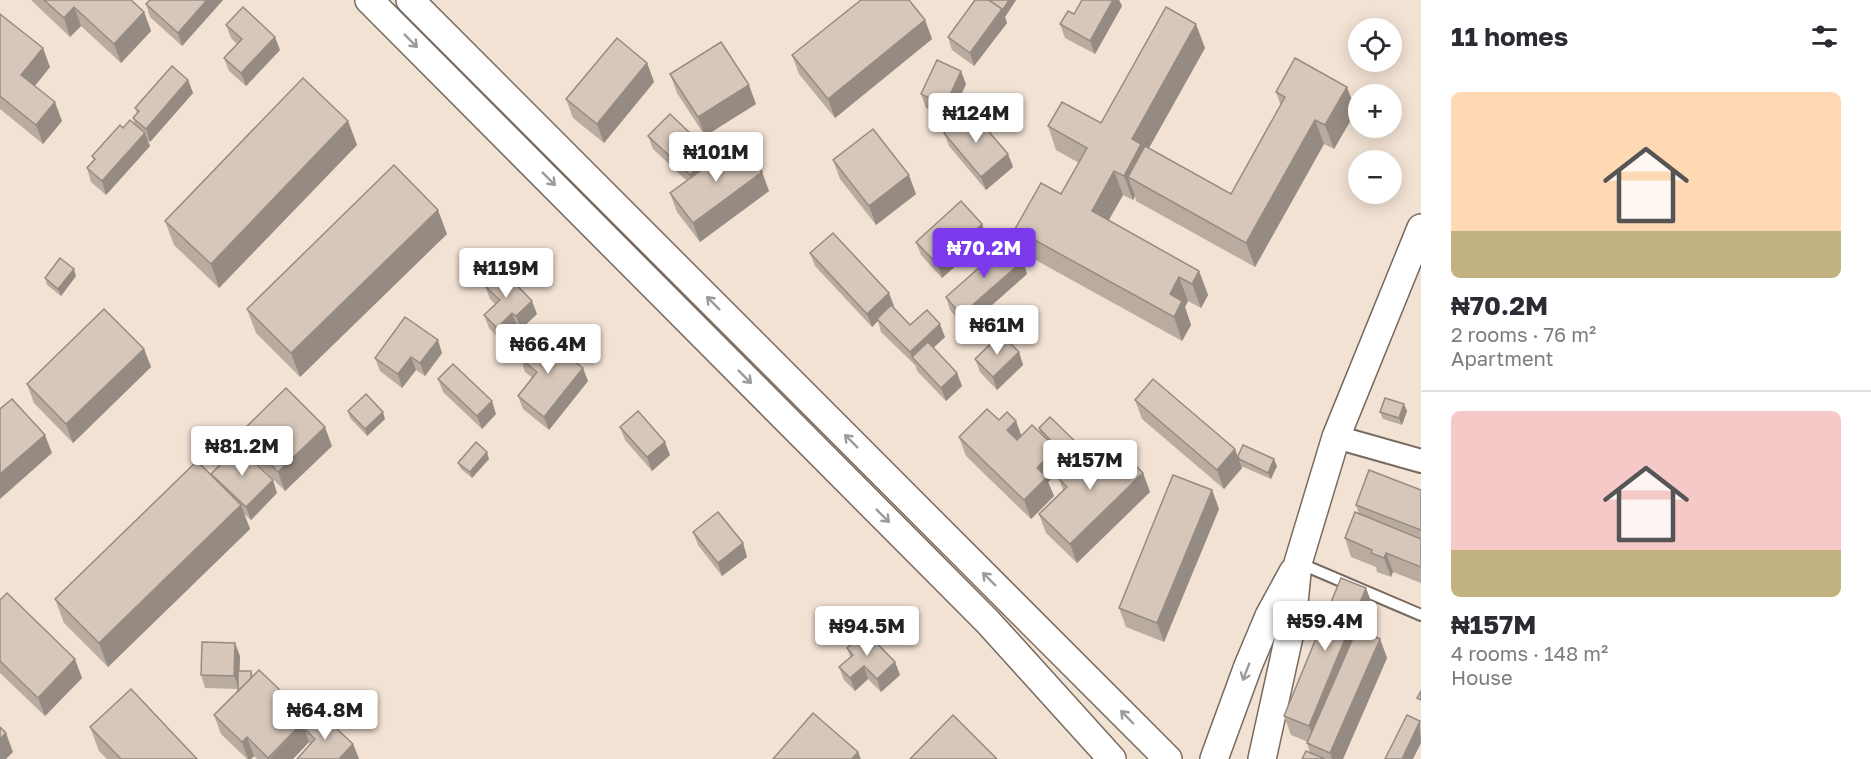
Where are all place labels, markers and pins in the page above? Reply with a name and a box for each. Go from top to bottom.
pin: ₦124M [934,93,1018,144]
pin: ₦101M [674,132,758,183]
pin: ₦70.2M [935,228,1033,279]
pin: ₦119M [464,248,548,299]
pin: ₦61M [961,305,1033,356]
pin: ₦66.4M [499,324,597,375]
pin: ₦81.2M [193,426,291,477]
pin: ₦157M [1048,440,1132,491]
pin: ₦59.4M [1276,601,1374,652]
pin: ₦94.5M [818,606,916,657]
pin: ₦64.8M [276,690,374,741]

